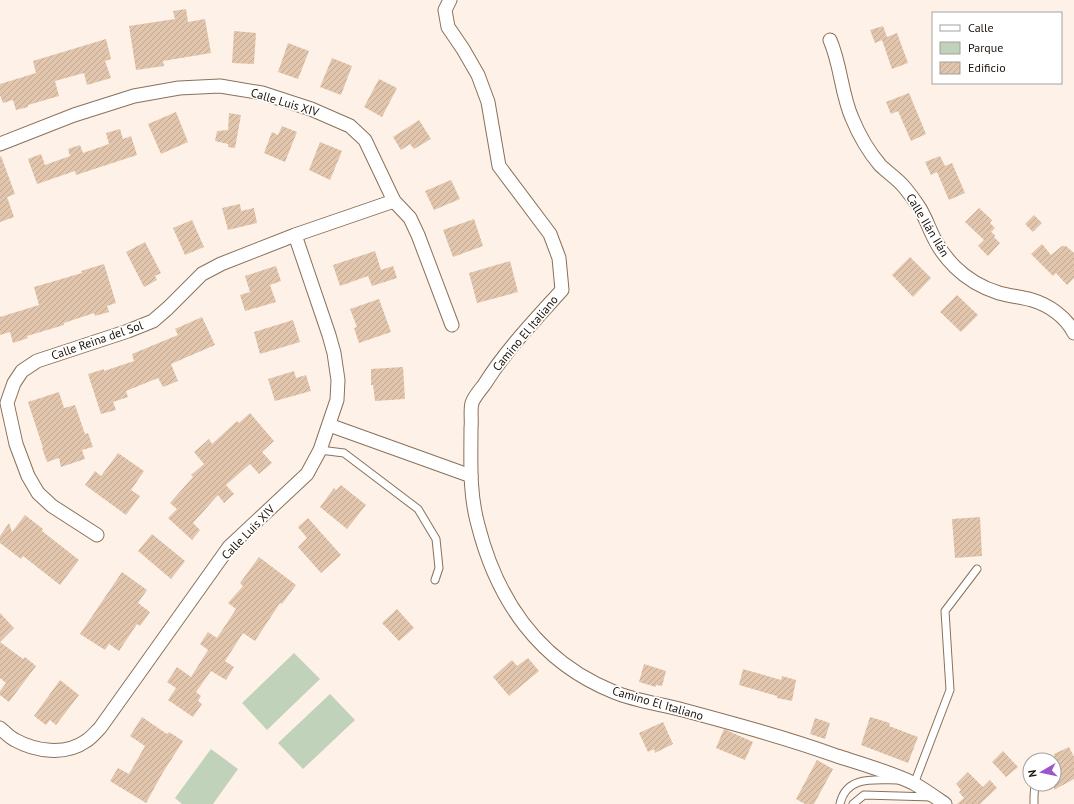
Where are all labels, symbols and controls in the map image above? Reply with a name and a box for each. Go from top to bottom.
legend [932,12,1062,84]
text: Calle [968,20,994,35]
text: Parque [968,40,1003,55]
text: Edificio [968,60,1006,75]
street label: Calle Luis XIV [249,85,321,119]
street label: Calle Ilán Ilán [903,191,953,259]
street label: Camino El Italiano [489,292,561,374]
street label: Calle Reina del Sol [49,317,145,363]
street label: Calle Luis XIV [218,501,278,562]
street label: Camino El Italiano [611,683,705,723]
north arrow [1022,752,1062,792]
text: N [1025,769,1040,778]

